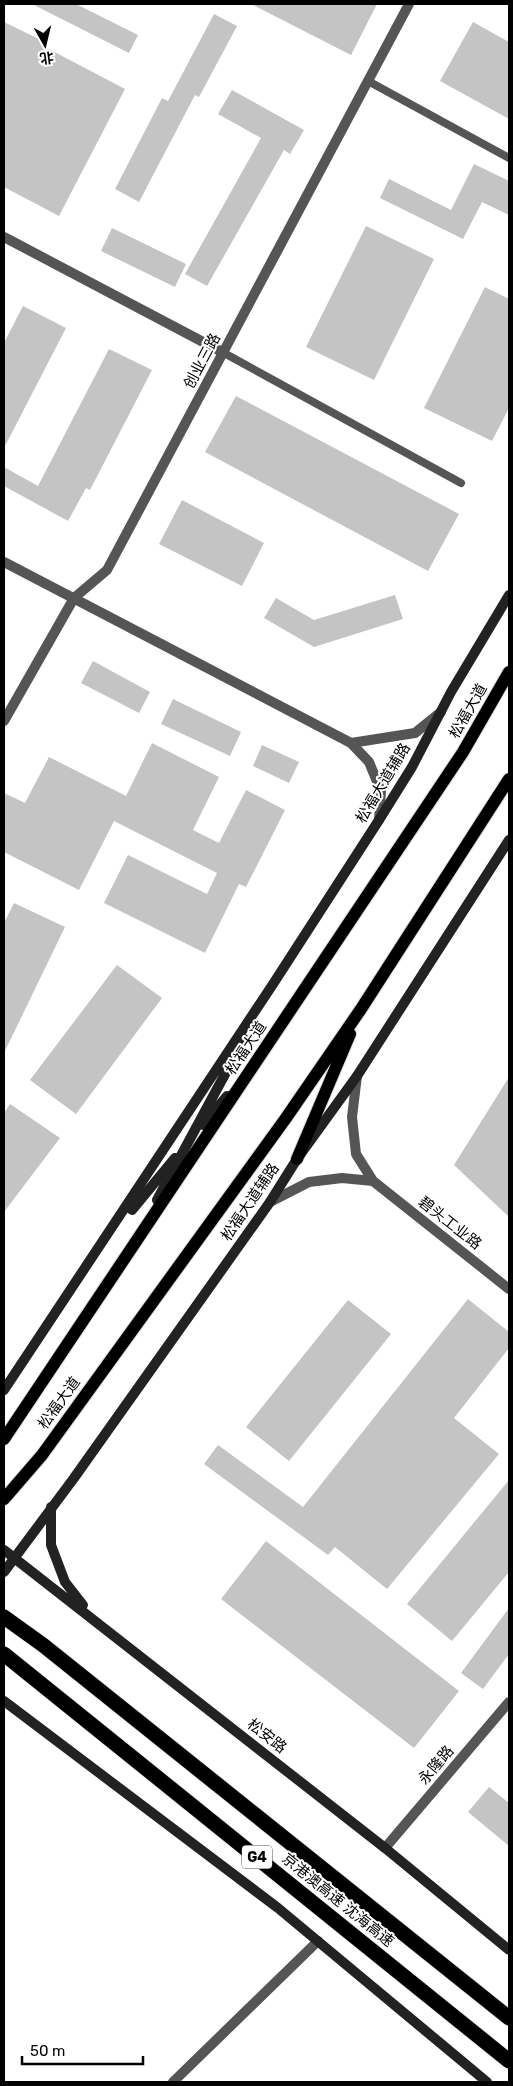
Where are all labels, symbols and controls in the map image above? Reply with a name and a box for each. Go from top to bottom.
north arrow [20,20,70,70]
text: 北 [39,48,55,67]
street label: 创业三路 [180,330,224,392]
street label: 松福大道 [445,681,491,741]
street label: 松福大道辅路 [352,740,414,826]
street label: 松福大道 [222,1018,270,1078]
street label: 松福大道辅路 [217,1160,283,1244]
street label: 碧头工业路 [415,1193,485,1253]
street label: 松福大道 [34,1373,84,1433]
street label: 松安路 [244,1715,290,1757]
street label: 永隆路 [415,1742,457,1788]
road number: G4 [242,1845,272,1868]
street label: 京港澳高速 沈海高速 [278,1849,398,1951]
scale bar [22,2034,144,2066]
text: 50 m [30,2042,65,2060]

